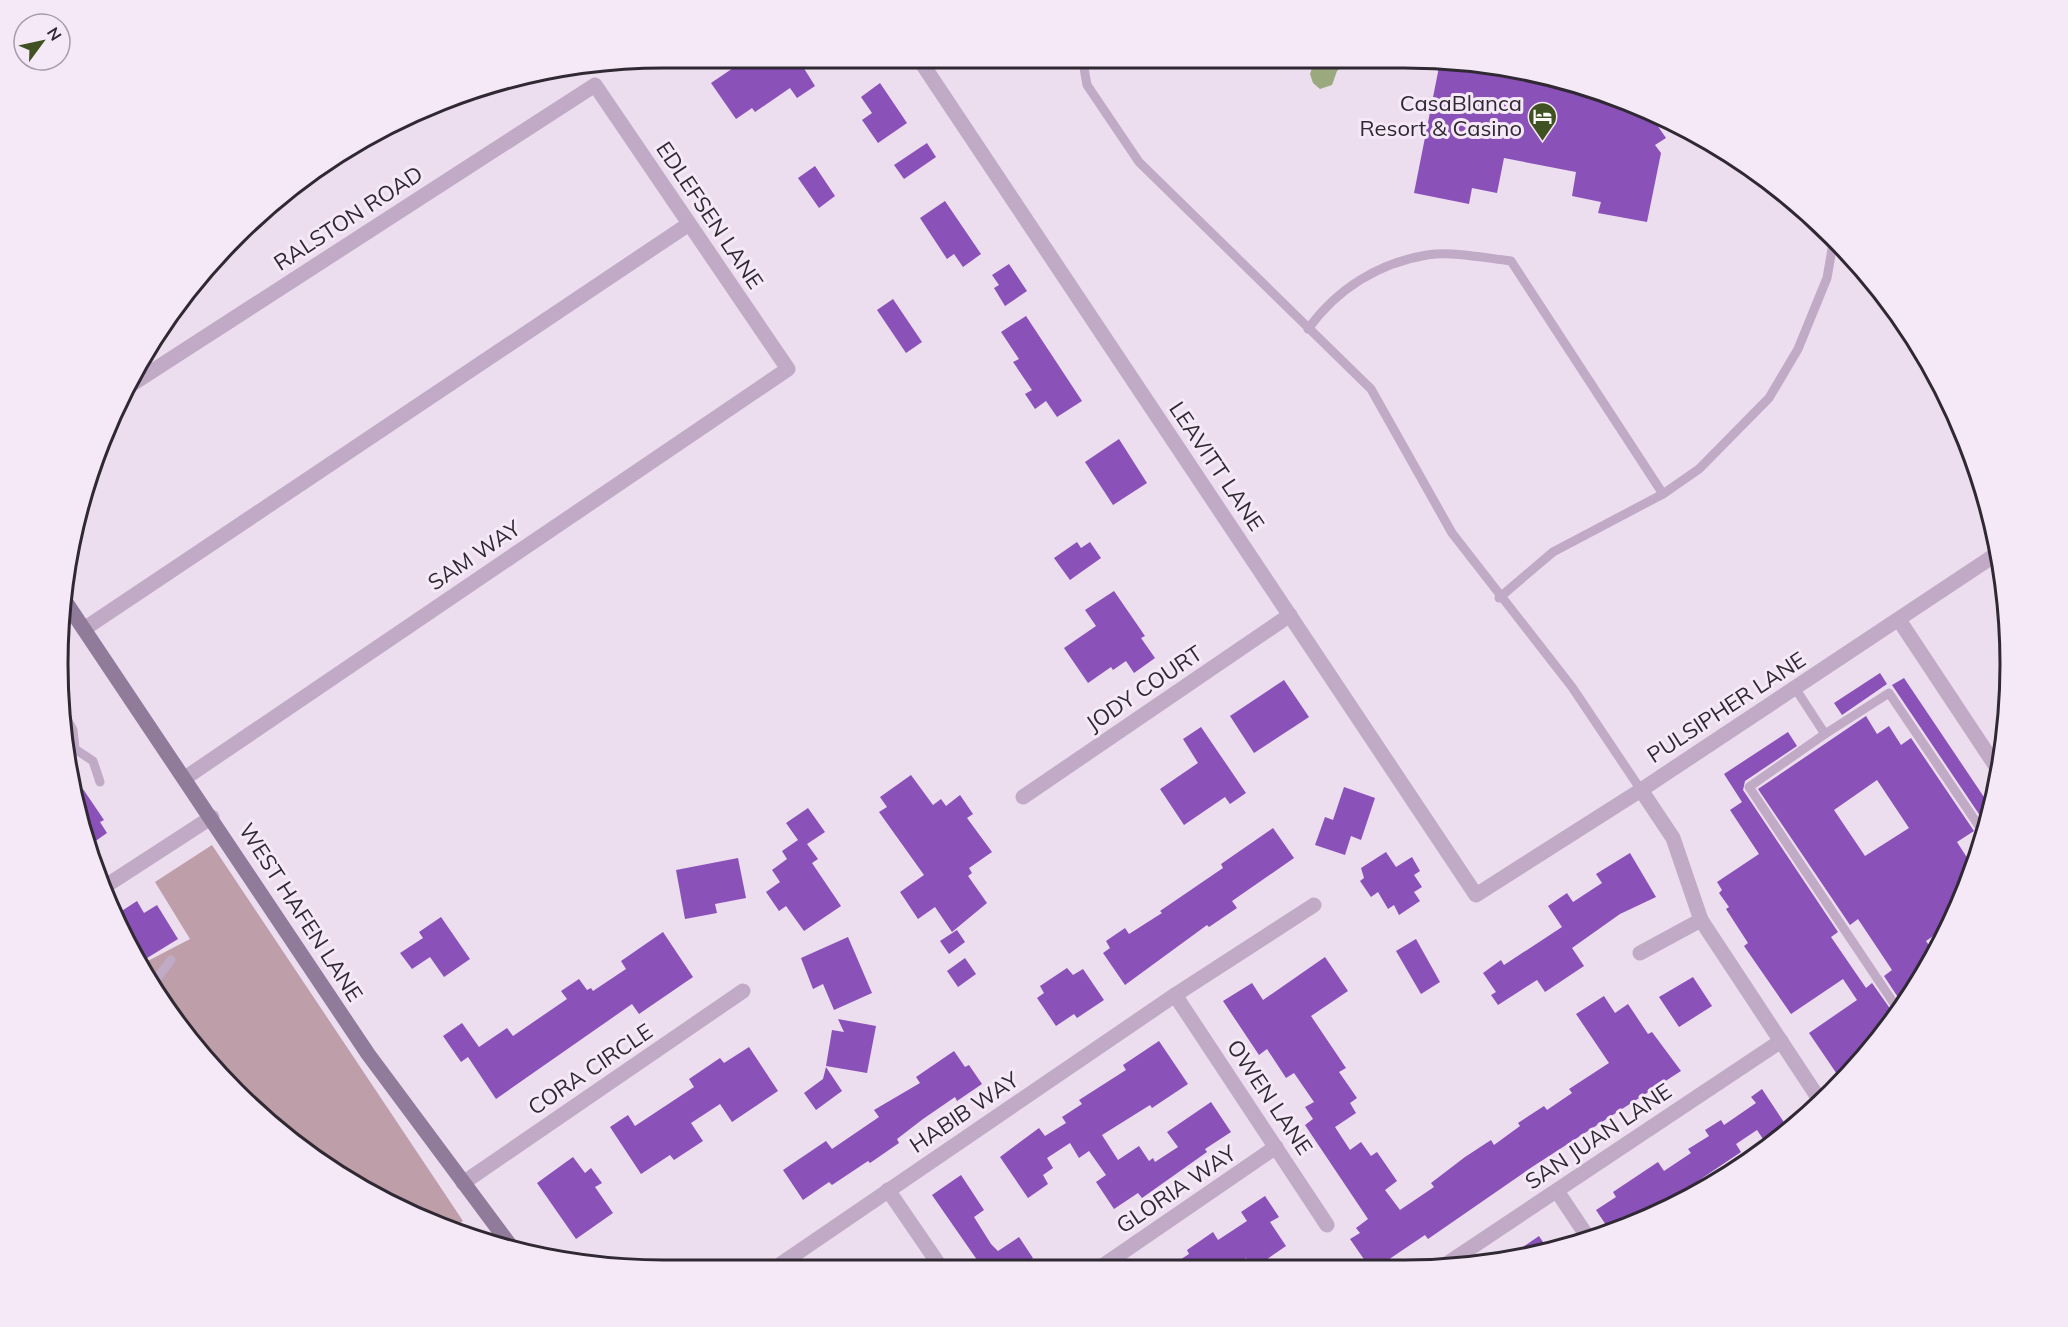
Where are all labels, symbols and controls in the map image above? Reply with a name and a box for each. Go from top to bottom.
north arrow [12,12,72,72]
text: N [43,23,66,44]
place label: CasaBlanca Resort & Casino [1360,89,1522,142]
hotel icon: CasaBlanca Resort & Casino [1527,100,1559,142]
street label: EDLEFSEN LANE [650,136,770,294]
street label: RALSTON ROAD [268,159,428,277]
street label: LEAVITT LANE [1163,396,1271,536]
street label: SAM WAY [422,513,526,596]
street label: JODY COURT [1080,639,1208,737]
street label: PULSIPHER LANE [1641,645,1811,769]
street label: WEST HAFEN LANE [233,818,369,1006]
street label: CORA CIRCLE [522,1017,658,1121]
street label: OWEN LANE [1221,1034,1319,1160]
street label: HABIB WAY [904,1065,1024,1159]
street label: SAN JUAN LANE [1519,1077,1677,1195]
street label: GLORIA WAY [1111,1138,1242,1239]

